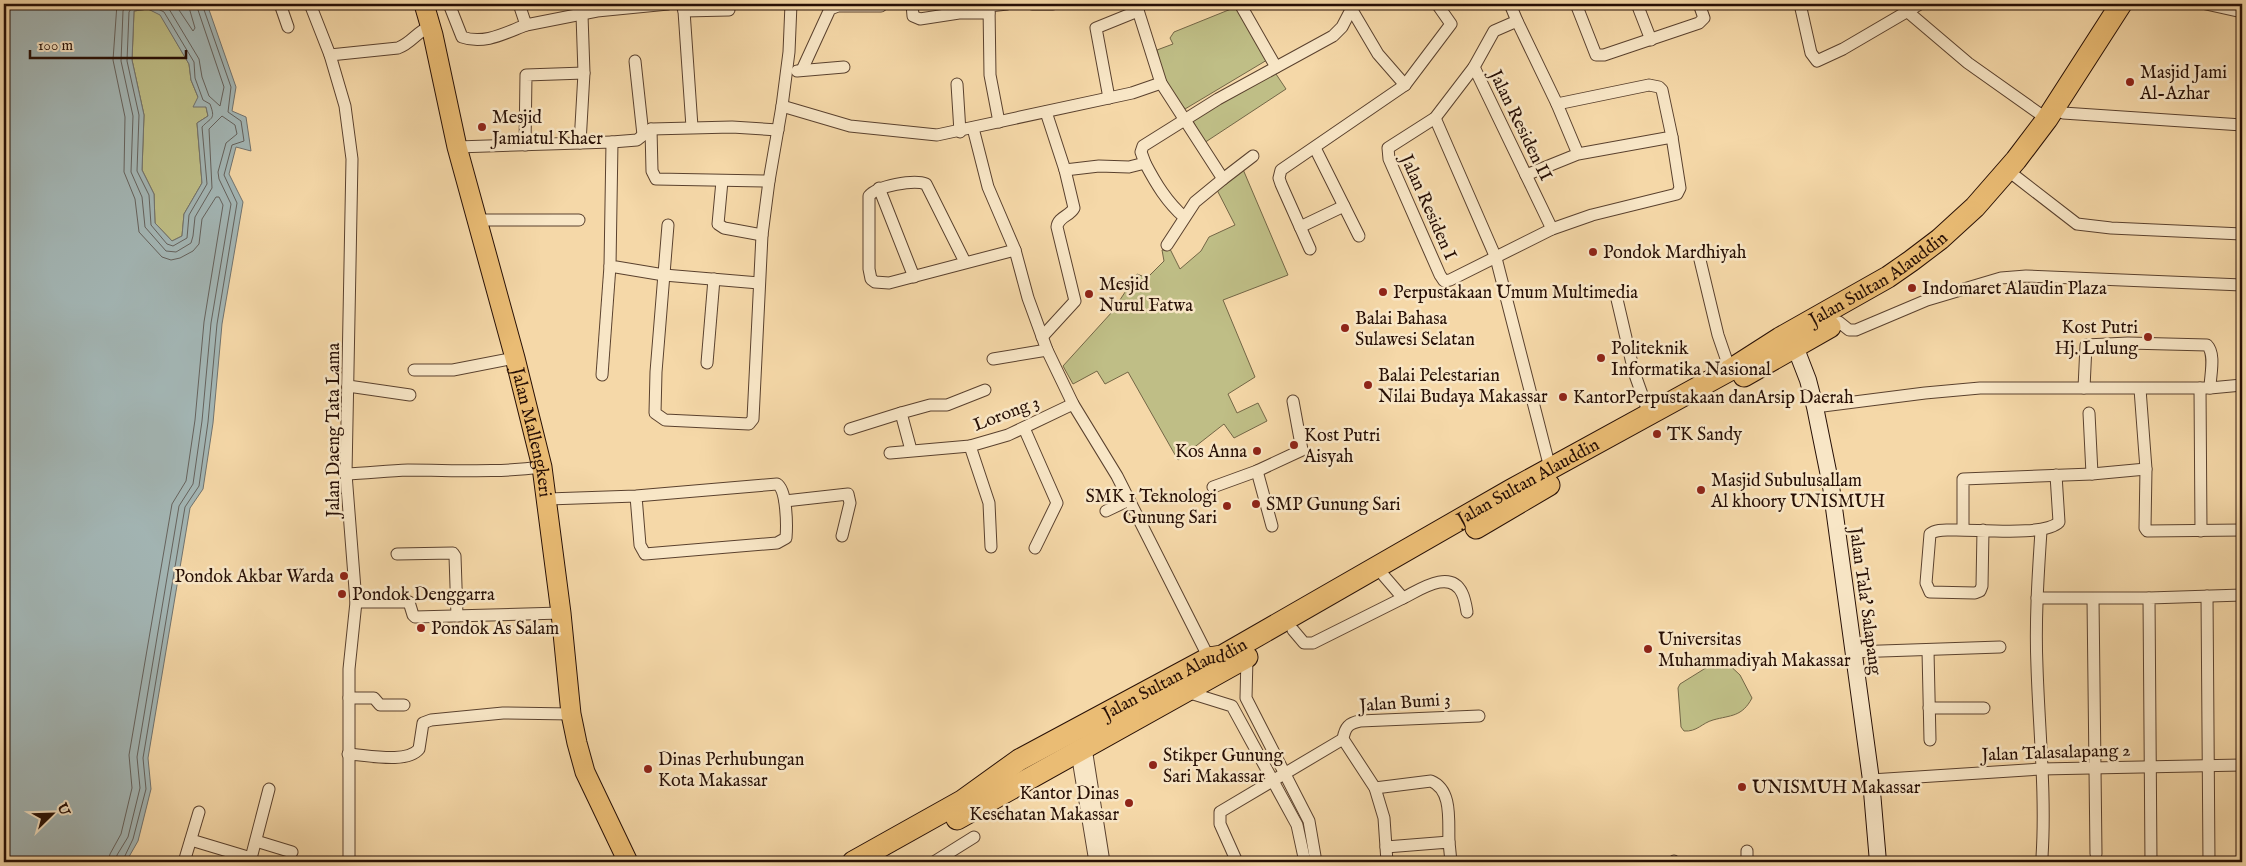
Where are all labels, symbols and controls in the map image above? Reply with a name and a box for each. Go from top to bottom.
scale bar [30,28,186,60]
text: 100 m [38,36,74,55]
place label: Masjid Jami Al-Azhar [2139,62,2227,106]
street label: Jalan Residen II [1482,65,1557,185]
marker: Masjid Jami Al-Azhar [2124,76,2136,88]
place label: Mesjid Jamiatul Khaer [490,107,603,151]
marker: Mesjid Jamiatul Khaer [476,121,488,133]
street label: Jalan Residen I [1393,150,1461,264]
street label: Jalan Sultan Alauddin [1804,227,1954,333]
place label: Pondok Mardhiyah [1603,242,1747,265]
marker: Pondok Mardhiyah [1587,246,1599,258]
place label: Mesjid Nurul Fatwa [1099,274,1193,318]
place label: Indomaret Alaudin Plaza [1922,278,2107,301]
place label: Perpustakaan Umum Multimedia [1393,282,1638,305]
marker: Indomaret Alaudin Plaza [1906,282,1918,294]
marker: Perpustakaan Umum Multimedia [1377,286,1389,298]
marker: Mesjid Nurul Fatwa [1083,288,1095,300]
place label: Balai Bahasa Sulawesi Selatan [1355,308,1475,352]
place label: Kost Putri Hj. Lulung [2055,317,2138,361]
marker: Balai Bahasa Sulawesi Selatan [1339,322,1351,334]
marker: Kost Putri Hj. Lulung [2142,331,2154,343]
place label: Politeknik Informatika Nasional [1611,338,1771,382]
street label: Jalan Daeng Tata Lama [323,343,346,519]
marker: Politeknik Informatika Nasional [1595,352,1607,364]
street label: Jalan Mallengkeri [504,364,556,499]
place label: Balai Pelestarian Nilai Budaya Makassar [1378,365,1548,409]
marker: Balai Pelestarian Nilai Budaya Makassar [1362,379,1374,391]
place label: KantorPerpustakaan danArsip Daerah [1573,387,1854,410]
street label: Lorong 3 [970,391,1043,437]
marker: KantorPerpustakaan danArsip Daerah [1557,391,1569,403]
place label: TK Sandy [1667,424,1742,447]
place label: Kost Putri Aisyah [1303,425,1381,469]
marker: TK Sandy [1651,428,1663,440]
street label: Jalan Sultan Alauddin [1451,434,1604,533]
marker: Kost Putri Aisyah [1288,439,1300,451]
place label: Kos Anna [1175,441,1247,464]
marker: Kos Anna [1251,445,1263,457]
place label: Masjid Subulusallam Al khoory UNISMUH [1710,470,1885,514]
marker: Masjid Subulusallam Al khoory UNISMUH [1695,484,1707,496]
place label: SMK 1 Teknologi Gunung Sari [1085,486,1217,530]
place label: SMP Gunung Sari [1266,494,1401,517]
marker: SMP Gunung Sari [1250,498,1262,510]
marker: SMK 1 Teknologi Gunung Sari [1221,500,1233,512]
street label: Jalan Tala' Salapang [1843,524,1886,677]
place label: Pondok Akbar Warda [174,566,334,589]
marker: Pondok Akbar Warda [338,570,350,582]
place label: Pondok Denggarra [352,584,495,607]
marker: Pondok Denggarra [336,588,348,600]
place label: Pondok As Salam [431,618,559,641]
marker: Pondok As Salam [415,622,427,634]
place label: Universitas Muhammadiyah Makassar [1658,629,1851,673]
street label: Jalan Sultan Alauddin [1097,634,1252,727]
marker: Universitas Muhammadiyah Makassar [1642,643,1654,655]
street label: Jalan Bumi 3 [1357,689,1452,718]
street label: Jalan Talasalapang 2 [1979,739,2131,768]
place label: Stikper Gunung Sari Makassar [1163,745,1283,789]
place label: Dinas Perhubungan Kota Makassar [658,749,805,793]
marker: Stikper Gunung Sari Makassar [1147,759,1159,771]
marker: Dinas Perhubungan Kota Makassar [642,763,654,775]
place label: UNISMUH Makassar [1752,777,1921,800]
marker: UNISMUH Makassar [1736,781,1748,793]
place label: Kantor Dinas Kesehatan Makassar [969,783,1119,827]
north arrow [28,788,78,838]
marker: Kantor Dinas Kesehatan Makassar [1123,797,1135,809]
text: U [52,799,74,819]

